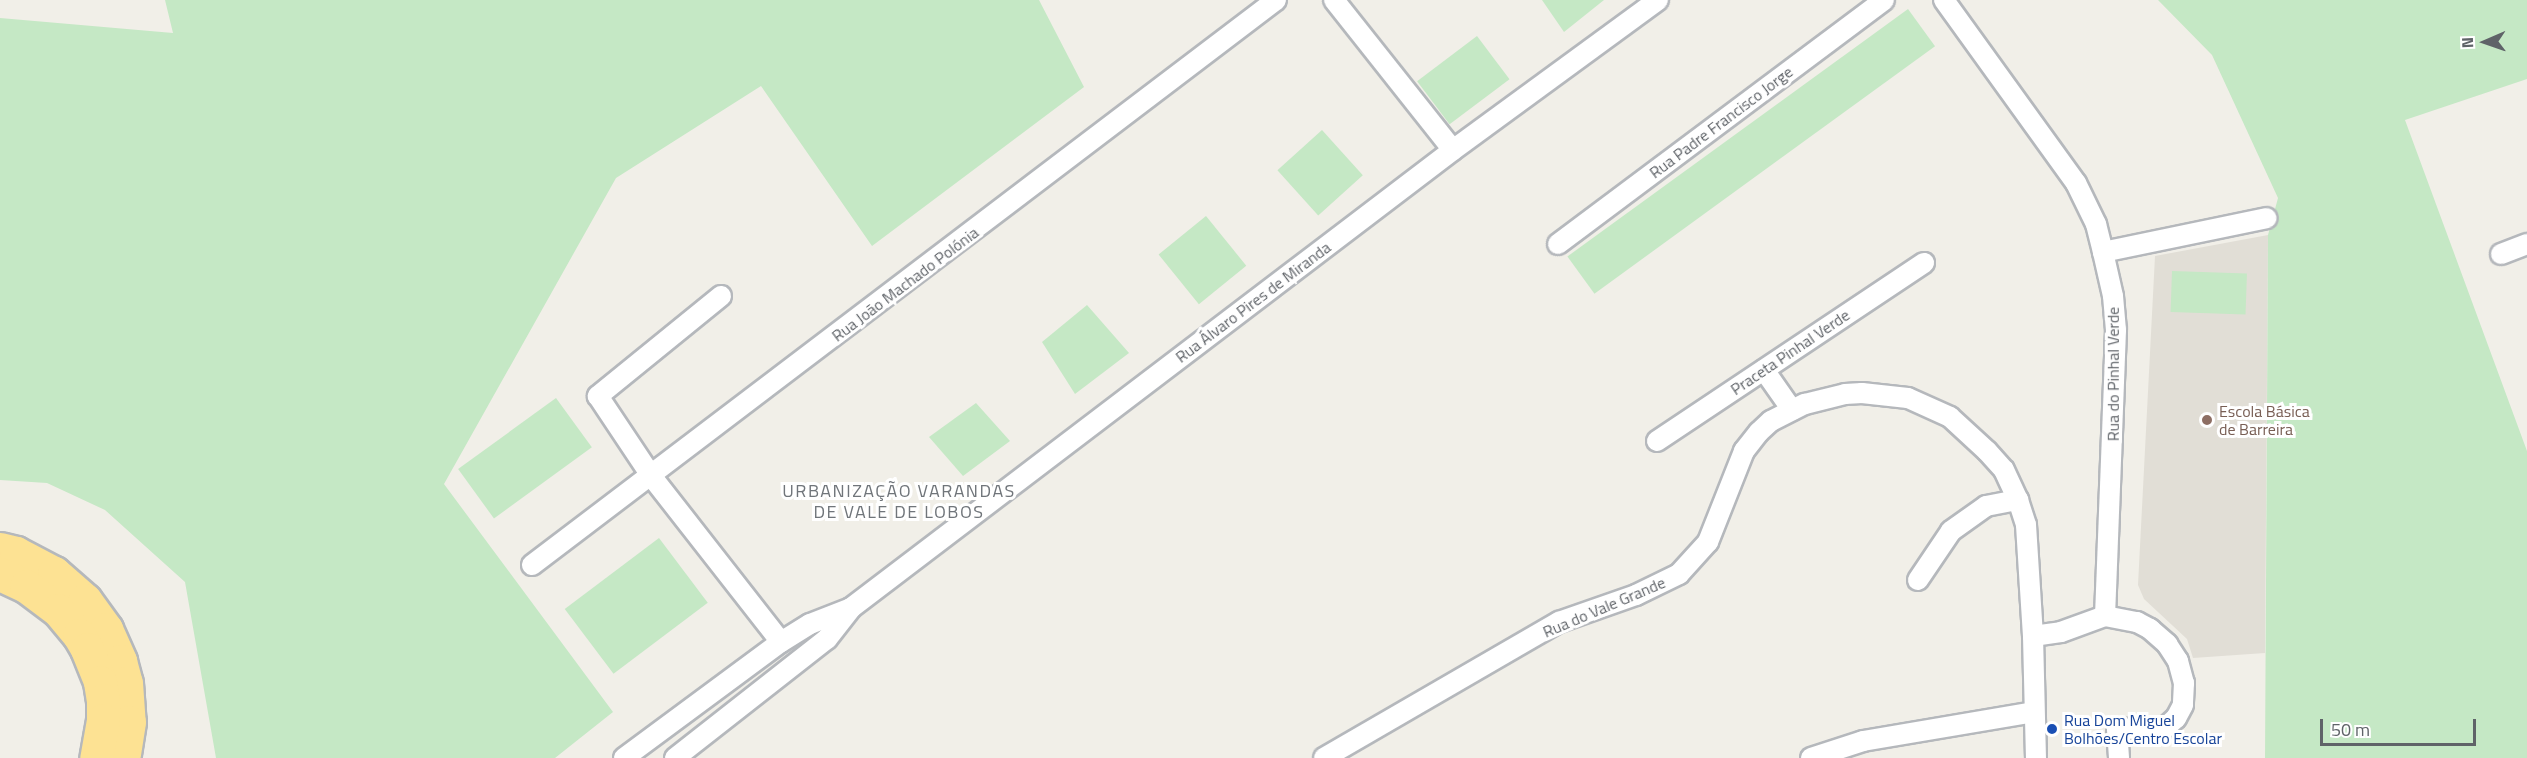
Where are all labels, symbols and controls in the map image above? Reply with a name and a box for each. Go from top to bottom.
north arrow [2455,12,2515,72]
text: N [2455,37,2479,49]
street label: Rua Padre Francisco Jorge [1646,62,1796,182]
street label: Rua João Machado Polónia [828,223,982,345]
street label: Rua Álvaro Pires de Miranda [1172,237,1334,367]
street label: Praceta Pinhal Verde [1727,305,1853,399]
street label: Rua do Pinhal Verde [2103,307,2123,441]
place label: Escola Básica de Barreira [2219,401,2310,439]
marker: Escola Básica de Barreira [2200,413,2214,427]
district label: URBANIZAÇÃO VARANDAS DE VALE DE LOBOS [782,481,1016,524]
street label: Rua do Vale Grande [1540,573,1668,641]
scale bar [2323,707,2479,745]
place label: Rua Dom Miguel Bolhões/Centro Escolar [2064,710,2222,748]
text: 50 m [2331,716,2370,743]
marker: Rua Dom Miguel Bolhões/Centro Escolar [2045,722,2059,736]

